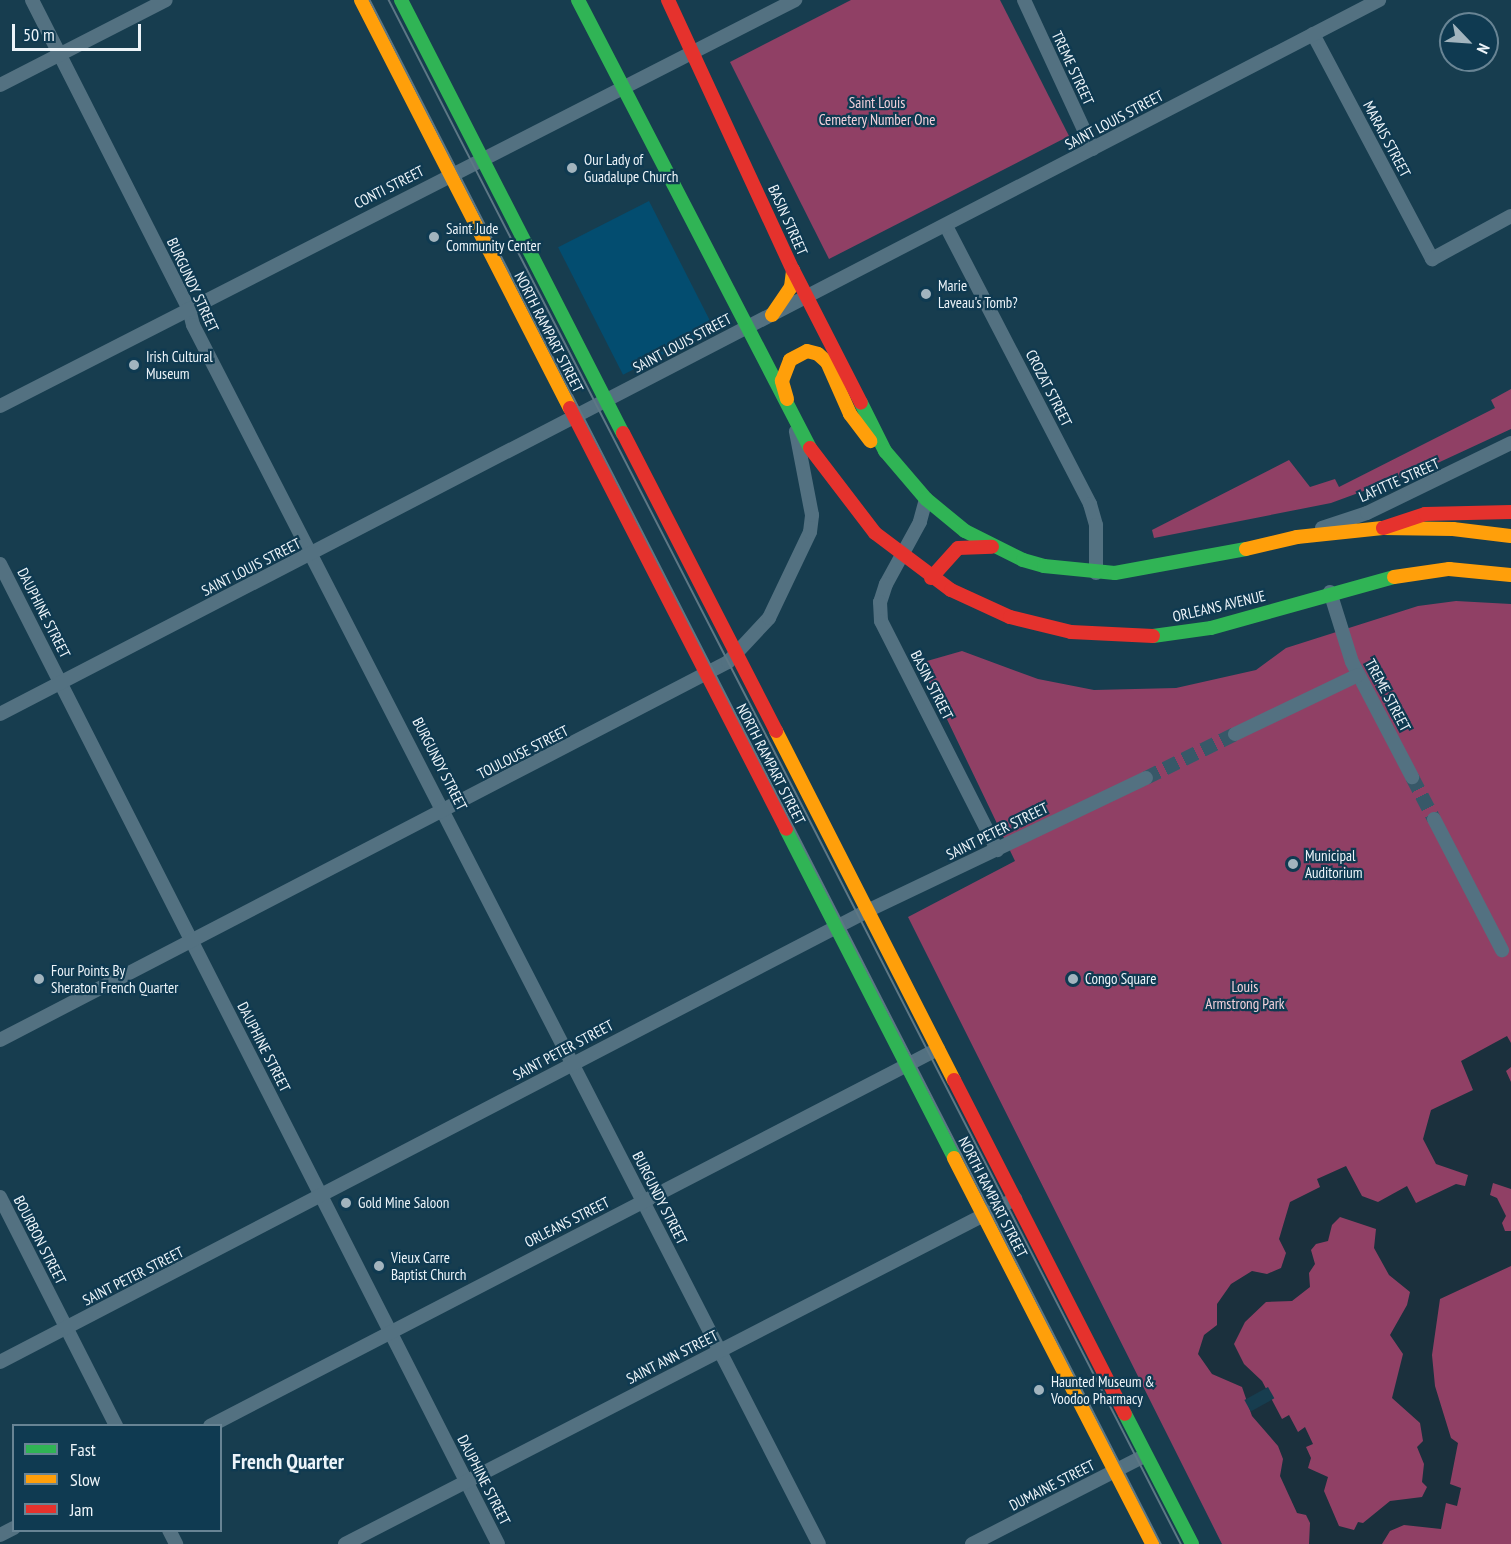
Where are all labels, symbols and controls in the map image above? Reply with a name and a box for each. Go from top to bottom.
scale bar [15,12,144,50]
north arrow [1439,12,1499,72]
text: 50 m [23,23,55,46]
street label: TREME STREET [1048,28,1098,108]
text: N [1473,41,1494,57]
street label: SAINT LOUIS STREET [1061,86,1167,154]
park label: Saint Louis Cemetery Number One [818,93,936,128]
street label: MARAIS STREET [1359,98,1415,180]
place label: Our Lady of Guadalupe Church [584,150,678,185]
marker: Our Lady of Guadalupe Church [565,161,579,175]
street label: CONTI STREET [351,162,427,212]
street label: BASIN STREET [764,182,812,258]
place label: Saint Jude Community Center [446,219,541,254]
marker: Saint Jude Community Center [427,230,441,244]
street label: BURGUNDY STREET [163,235,223,335]
street label: NORTH RAMPART STREET [511,268,587,396]
place label: Marie Laveau's Tomb? [938,276,1018,311]
marker: Marie Laveau's Tomb? [919,287,933,301]
street label: SAINT LOUIS STREET [629,309,735,377]
street label: CROZAT STREET [1022,346,1076,430]
place label: Irish Cultural Museum [146,347,213,382]
marker: Irish Cultural Museum [127,358,141,372]
street label: LAFITTE STREET [1356,454,1442,506]
street label: SAINT LOUIS STREET [198,534,304,600]
street label: DAUPHINE STREET [14,565,74,661]
street label: ORLEANS AVENUE [1171,587,1267,625]
street label: BASIN STREET [907,647,957,723]
street label: TREME STREET [1361,656,1415,734]
street label: NORTH RAMPART STREET [733,700,809,828]
street label: BURGUNDY STREET [409,714,471,814]
street label: TOULOUSE STREET [475,721,571,783]
street label: SAINT PETER STREET [943,798,1051,864]
place label: Municipal Auditorium [1305,846,1362,881]
marker: Municipal Auditorium [1286,857,1300,871]
place label: Four Points By Sheraton French Quarter [51,961,178,996]
place label: Congo Square [1085,970,1156,988]
marker: Four Points By Sheraton French Quarter [32,972,46,986]
marker: Congo Square [1066,972,1080,986]
park label: Louis Armstrong Park [1205,977,1285,1012]
street label: DAUPHINE STREET [234,999,294,1095]
street label: SAINT PETER STREET [510,1016,616,1084]
street label: NORTH RAMPART STREET [955,1133,1031,1261]
street label: BURGUNDY STREET [629,1148,691,1248]
street label: BOURBON STREET [10,1193,70,1287]
street label: ORLEANS STREET [522,1193,612,1251]
place label: Gold Mine Saloon [358,1194,449,1212]
marker: Gold Mine Saloon [339,1196,353,1210]
street label: SAINT PETER STREET [79,1243,187,1309]
place label: Vieux Carre Baptist Church [391,1248,466,1283]
marker: Vieux Carre Baptist Church [372,1259,386,1273]
street label: SAINT ANN STREET [623,1326,721,1388]
place label: Haunted Museum & Voodoo Pharmacy [1051,1372,1155,1407]
marker: Haunted Museum & Voodoo Pharmacy [1032,1383,1046,1397]
legend [12,1424,222,1532]
street label: DAUPHINE STREET [454,1432,514,1528]
text: Fast [70,1438,96,1461]
district label: French Quarter [232,1449,344,1475]
street label: DUMAINE STREET [1006,1456,1098,1514]
text: Slow [70,1468,100,1491]
text: Jam [70,1498,93,1521]

